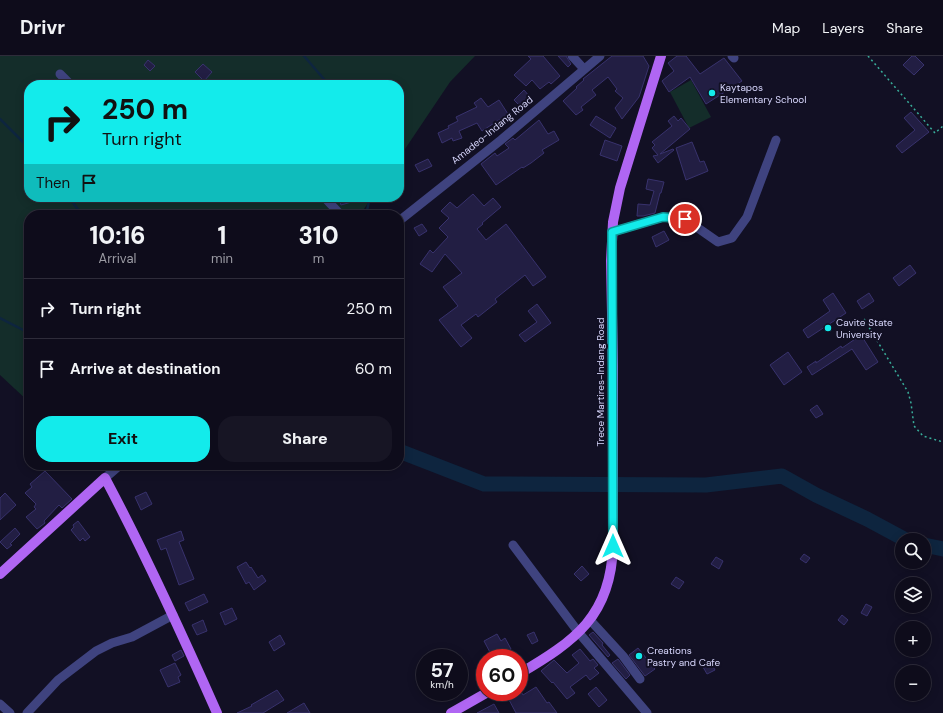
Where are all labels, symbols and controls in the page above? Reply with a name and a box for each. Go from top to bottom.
text: Drivr [20,15,65,40]
text: Map [772,19,800,37]
text: Layers [822,19,864,37]
text: Share [886,19,923,37]
place label: Kaytapos Elementary School [720,81,807,106]
marker: Kaytapos Elementary School [707,88,717,98]
text: 250 m [102,91,188,128]
street label: Amadeo-Indang Road [449,93,535,167]
icon: right [36,96,88,148]
text: Turn right [102,127,182,151]
icon: arrive [78,172,100,194]
text: Then [36,173,70,193]
pin [668,202,702,236]
icon: arrive [674,208,696,230]
text: 10:16 [89,220,146,251]
text: 1 [218,220,226,251]
text: 310 [298,220,339,251]
text: Arrival [99,250,136,267]
text: min [211,250,233,267]
text: m [313,250,324,267]
icon: right [36,298,58,320]
text: Turn right [70,299,141,319]
text: 250 m [347,299,392,319]
place label: Cavite State University [836,316,893,341]
street label: Trece Martires-Indang Road [594,318,607,446]
marker: Cavite State University [823,323,833,333]
icon: arrive [36,358,58,380]
text: Arrive at destination [70,359,221,379]
text: 60 m [355,359,392,379]
button: Exit [36,416,210,462]
button: Share [218,416,392,462]
position arrow [592,525,634,567]
map controls [895,533,931,701]
button: search [895,533,931,569]
button: layers [895,577,931,613]
button: + [895,621,931,657]
place label: Creations Pastry and Cafe [647,644,721,669]
speed limit sign: 60 [476,649,528,701]
marker: Creations Pastry and Cafe [634,651,644,661]
text: 57 [430,657,454,683]
button: − [895,665,931,701]
text: km/h [430,678,454,691]

